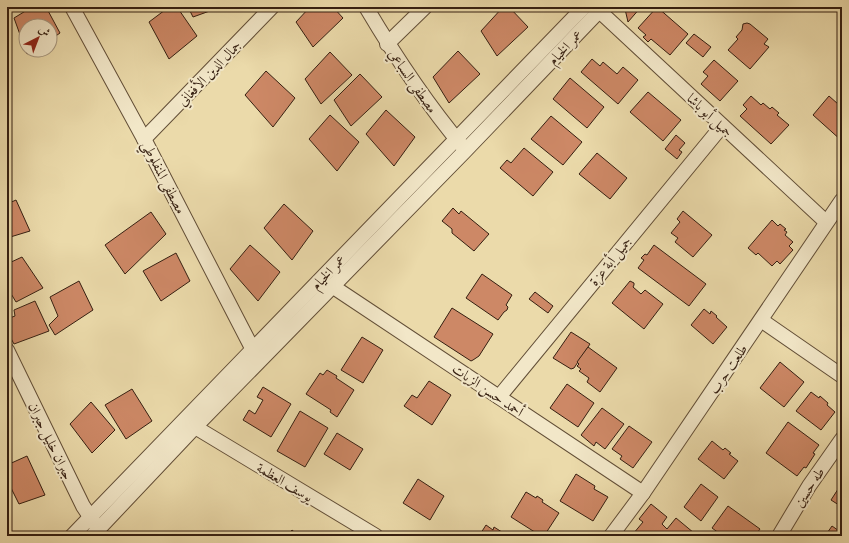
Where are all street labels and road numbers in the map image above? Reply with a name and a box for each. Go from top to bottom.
street label: عمر الخيام [544,26,589,71]
street label: جمال الدين الأفغاني [173,36,247,112]
street label: مصطفى السباعي [382,46,441,118]
street label: جميل أبو باشا [681,88,737,143]
street label: مصطفى المنفلوطي [134,138,189,218]
street label: جميل أبة عزة [584,232,638,291]
street label: عمر الخيام [307,251,352,296]
street label: طلعت حرب [706,341,754,399]
street label: أحمد حسن الزيات [447,359,528,423]
street label: جبران خليل جبران [22,400,77,484]
street label: يوسف العظمة [252,459,317,509]
street label: طه حسين [790,464,831,512]

